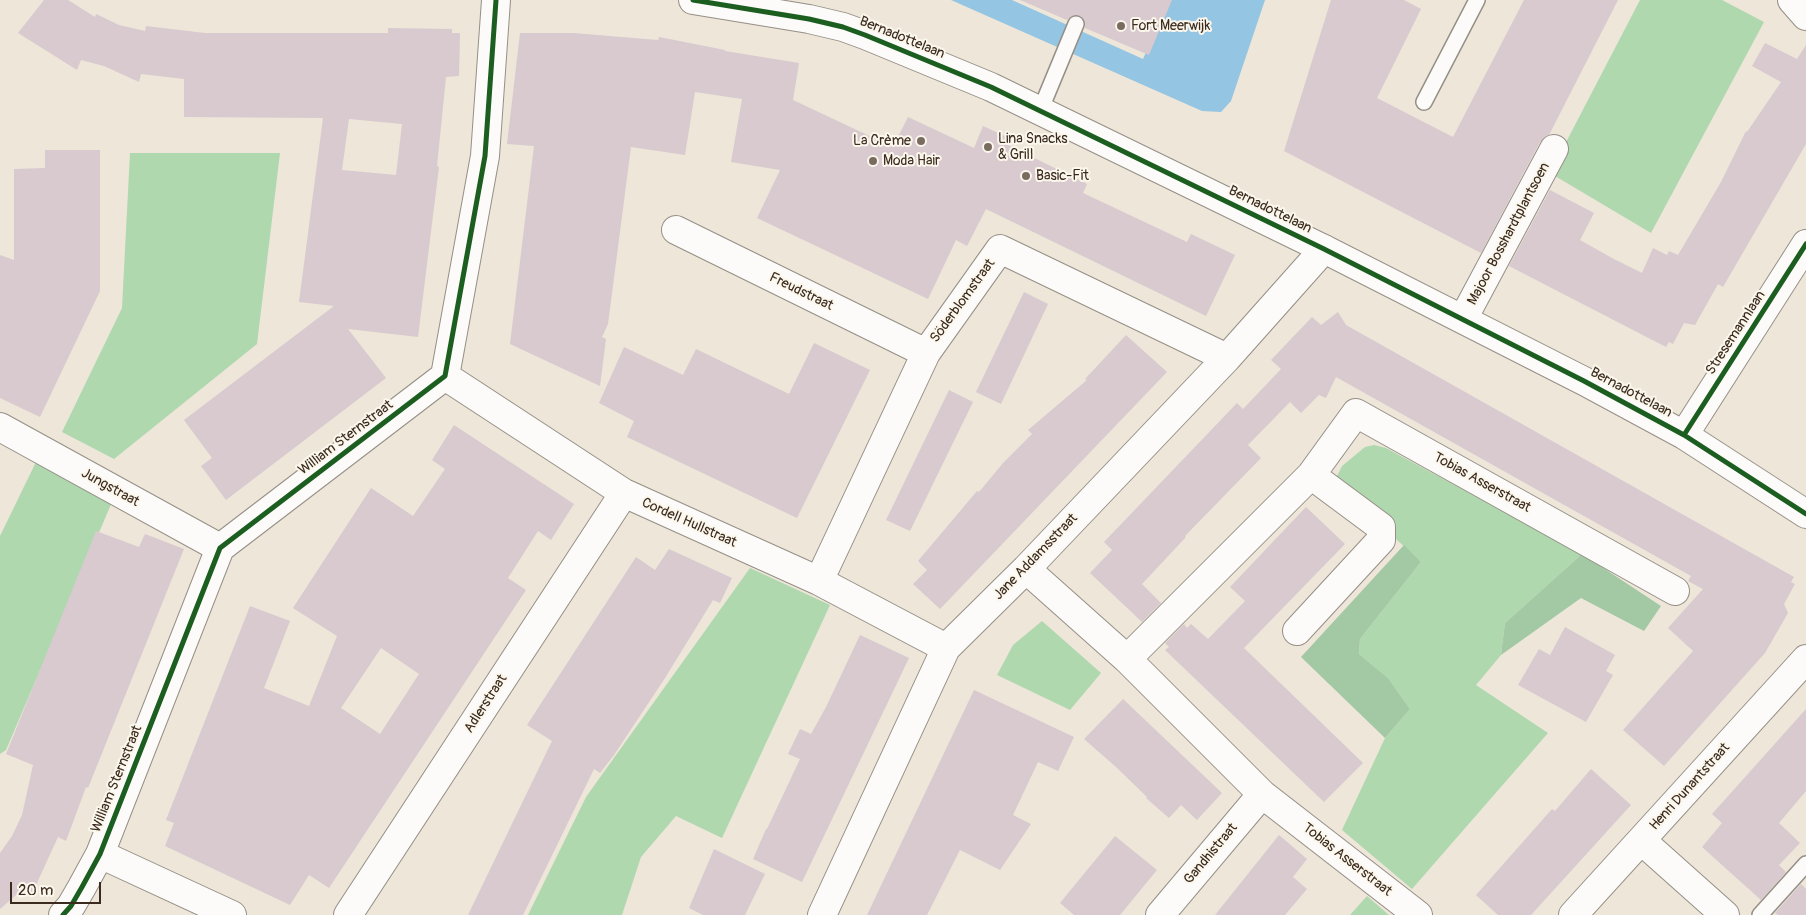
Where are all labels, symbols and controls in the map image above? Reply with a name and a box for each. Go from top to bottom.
street label: Bernadottelaan [857,13,947,63]
place label: Fort Meerwijk [1131,18,1210,34]
marker: Fort Meerwijk [1115,20,1127,32]
place label: Lina Snacks & Grill [998,131,1068,164]
place label: La Crème [853,133,911,149]
marker: La Crème [915,135,927,147]
marker: Lina Snacks & Grill [982,141,994,153]
place label: Moda Hair [883,153,940,169]
marker: Moda Hair [867,155,879,167]
street label: Majoor Bosshardtplantsoen [1464,160,1554,308]
place label: Basic-Fit [1036,168,1089,184]
marker: Basic-Fit [1020,170,1032,182]
street label: Bernadottelaan [1226,183,1314,237]
street label: Söderblomstraat [927,256,999,346]
street label: Freudstraat [766,269,836,315]
street label: Stresemannlaan [1703,288,1769,378]
street label: Bernadottelaan [1587,364,1675,422]
street label: William Sternstraat [295,397,397,479]
street label: Tobias Asserstraat [1430,449,1534,517]
street label: Jungstraat [78,465,142,511]
street label: Cordell Hullstraat [639,495,739,551]
street label: Jane Addamsstraat [990,510,1082,604]
street label: Adlerstraat [461,672,511,736]
street label: William Sternstraat [88,723,146,835]
street label: Henri Dunantstraat [1646,740,1734,834]
street label: Gandhistraat [1181,820,1241,888]
street label: Tobias Asserstraat [1299,820,1395,900]
scale bar [12,872,104,904]
text: 20 m [18,881,53,900]

